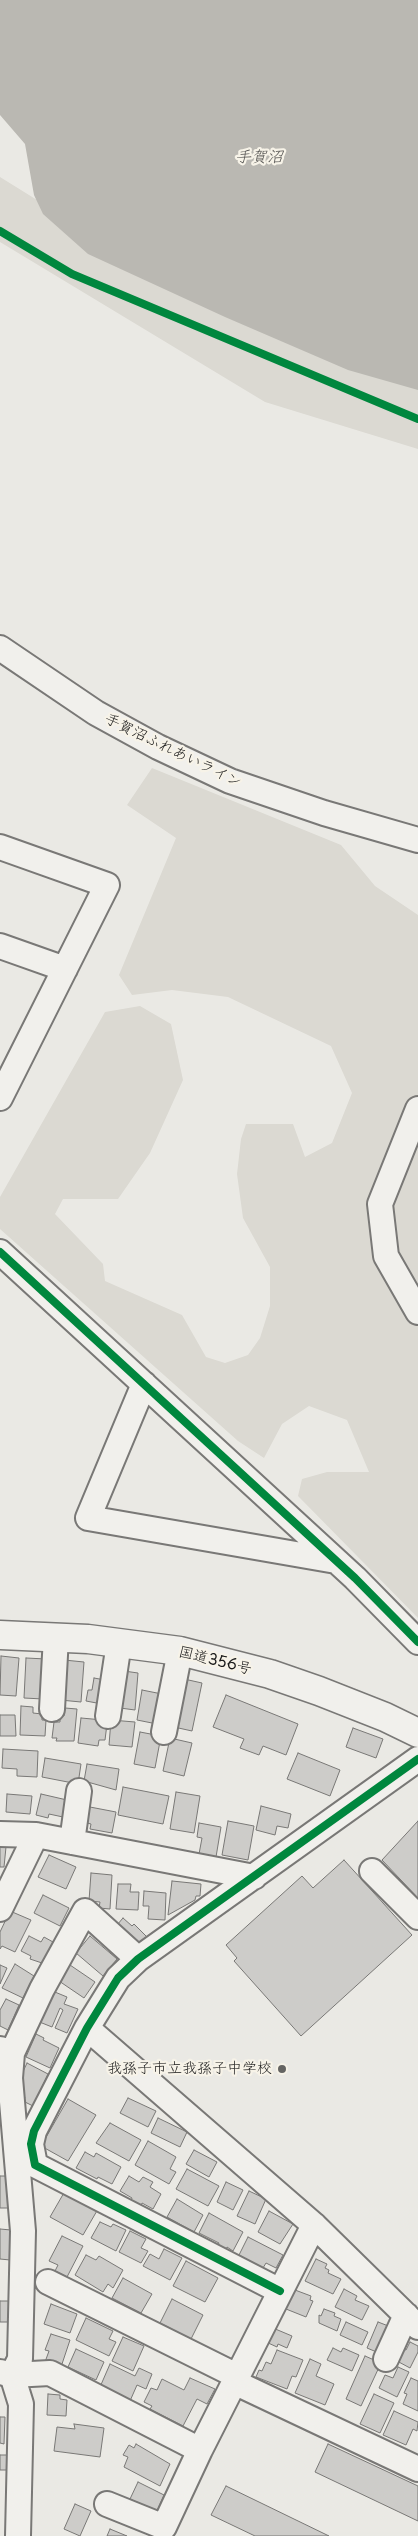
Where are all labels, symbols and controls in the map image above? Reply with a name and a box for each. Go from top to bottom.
water label: 手賀沼 [235,148,283,168]
street label: 手賀沼ふれあいライン [102,710,244,792]
street label: 国道356号 [177,1643,253,1679]
place label: 我孫子市立我孫子中学校 [107,2060,272,2078]
marker: 我孫子市立我孫子中学校 [276,2063,288,2075]

